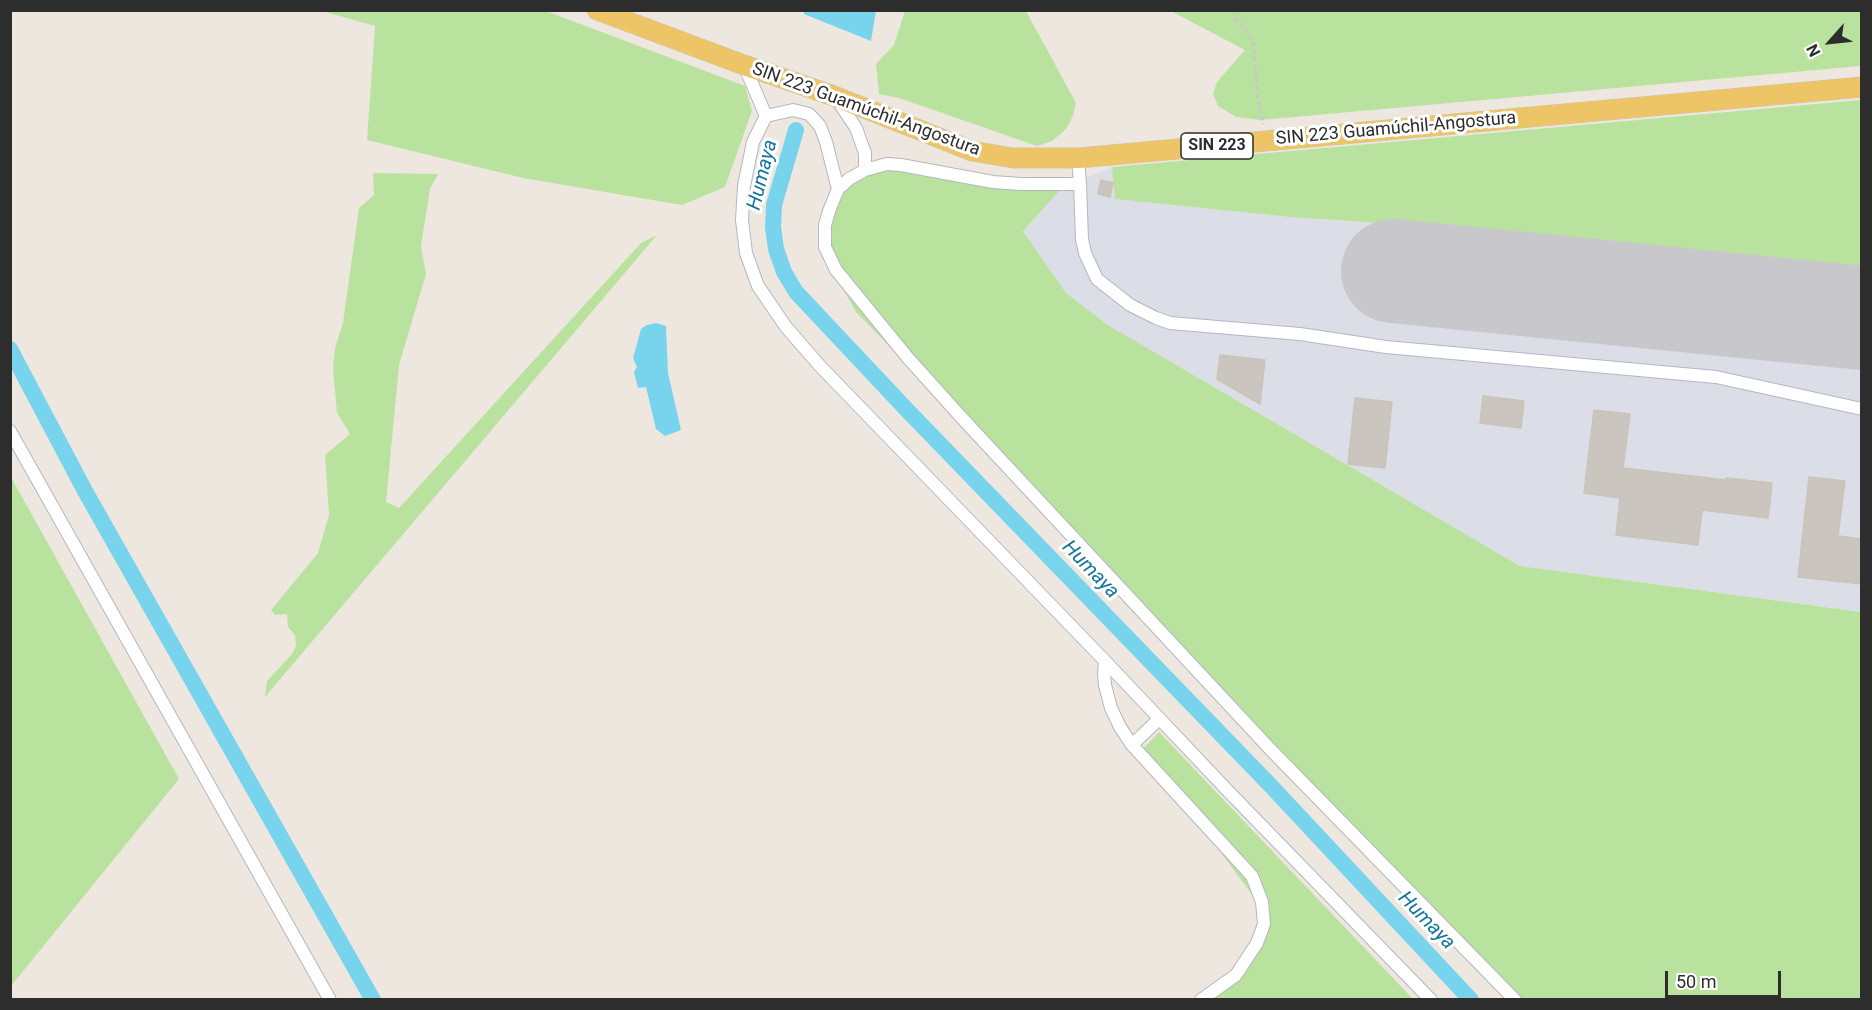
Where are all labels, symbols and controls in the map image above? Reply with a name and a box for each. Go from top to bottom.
north arrow [1800,12,1860,72]
text: N [1802,41,1825,60]
street label: SIN 223 Guamúchil-Angostura [749,59,983,161]
street label: SIN 223 Guamúchil-Angostura [1275,108,1517,150]
road number: SIN 223 [1181,133,1253,159]
water label: Humaya [743,137,783,213]
water label: Humaya [1057,536,1123,604]
water label: Humaya [1393,887,1459,955]
scale bar [1668,959,1784,997]
text: 50 m [1676,971,1716,992]

